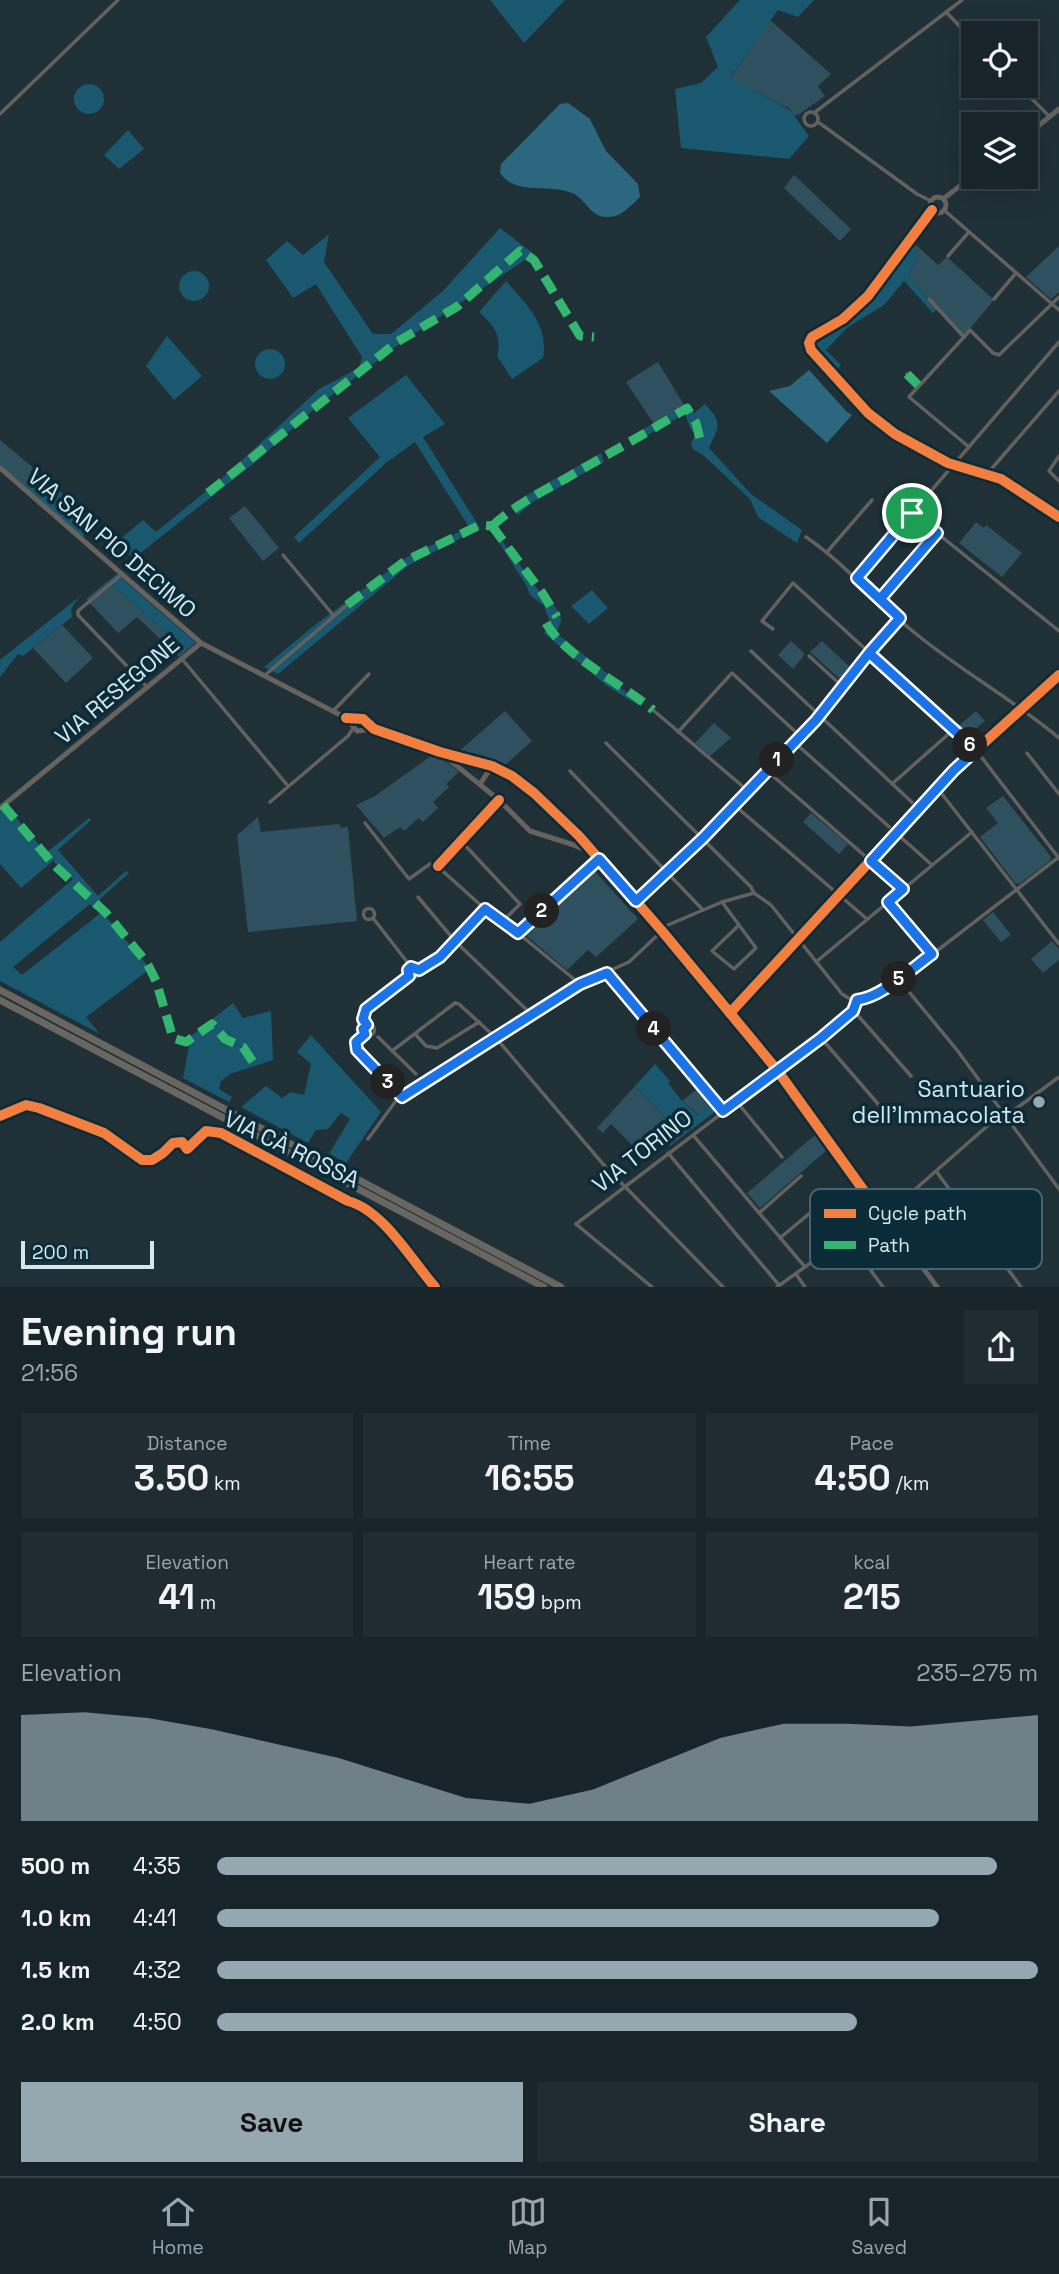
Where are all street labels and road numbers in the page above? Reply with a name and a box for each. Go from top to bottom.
street label: VIA SAN PIO DECIMO [21,461,203,625]
street label: VIA RESEGONE [49,629,185,751]
street label: VIA CÀ ROSSA [219,1103,365,1195]
street label: VIA TORINO [586,1103,698,1199]

